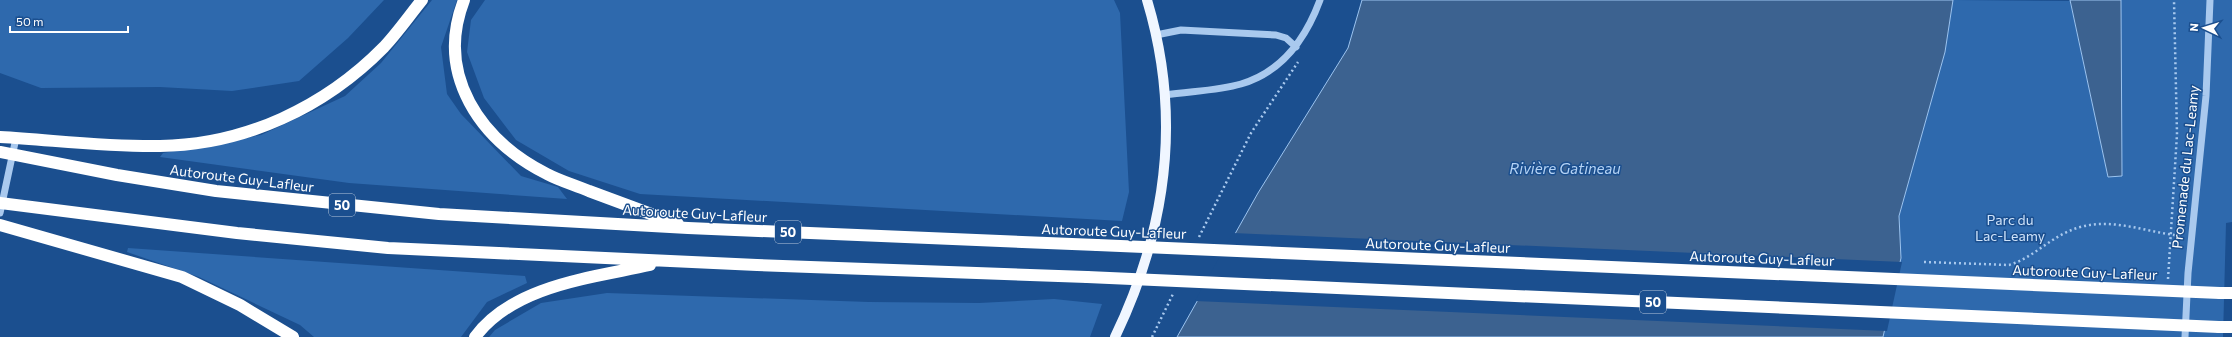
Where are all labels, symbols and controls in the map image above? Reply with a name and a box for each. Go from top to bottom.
scale bar [10,8,128,34]
north arrow [2184,8,2224,48]
text: 50 m [16,14,44,28]
text: N [2187,23,2200,32]
street label: Promenade du Lac-Leamy [2168,84,2202,250]
water label: Rivière Gatineau [1509,159,1621,177]
street label: Autoroute Guy-Lafleur [169,161,315,195]
road number: 50 [329,194,355,216]
street label: Autoroute Guy-Lafleur [622,201,768,225]
park label: Parc du Lac-Leamy [1975,211,2045,244]
street label: Autoroute Guy-Lafleur [1041,220,1187,242]
road number: 50 [775,221,801,243]
street label: Autoroute Guy-Lafleur [1365,234,1511,256]
street label: Autoroute Guy-Lafleur [1689,247,1835,269]
street label: Autoroute Guy-Lafleur [2012,261,2158,283]
road number: 50 [1640,291,1666,313]

